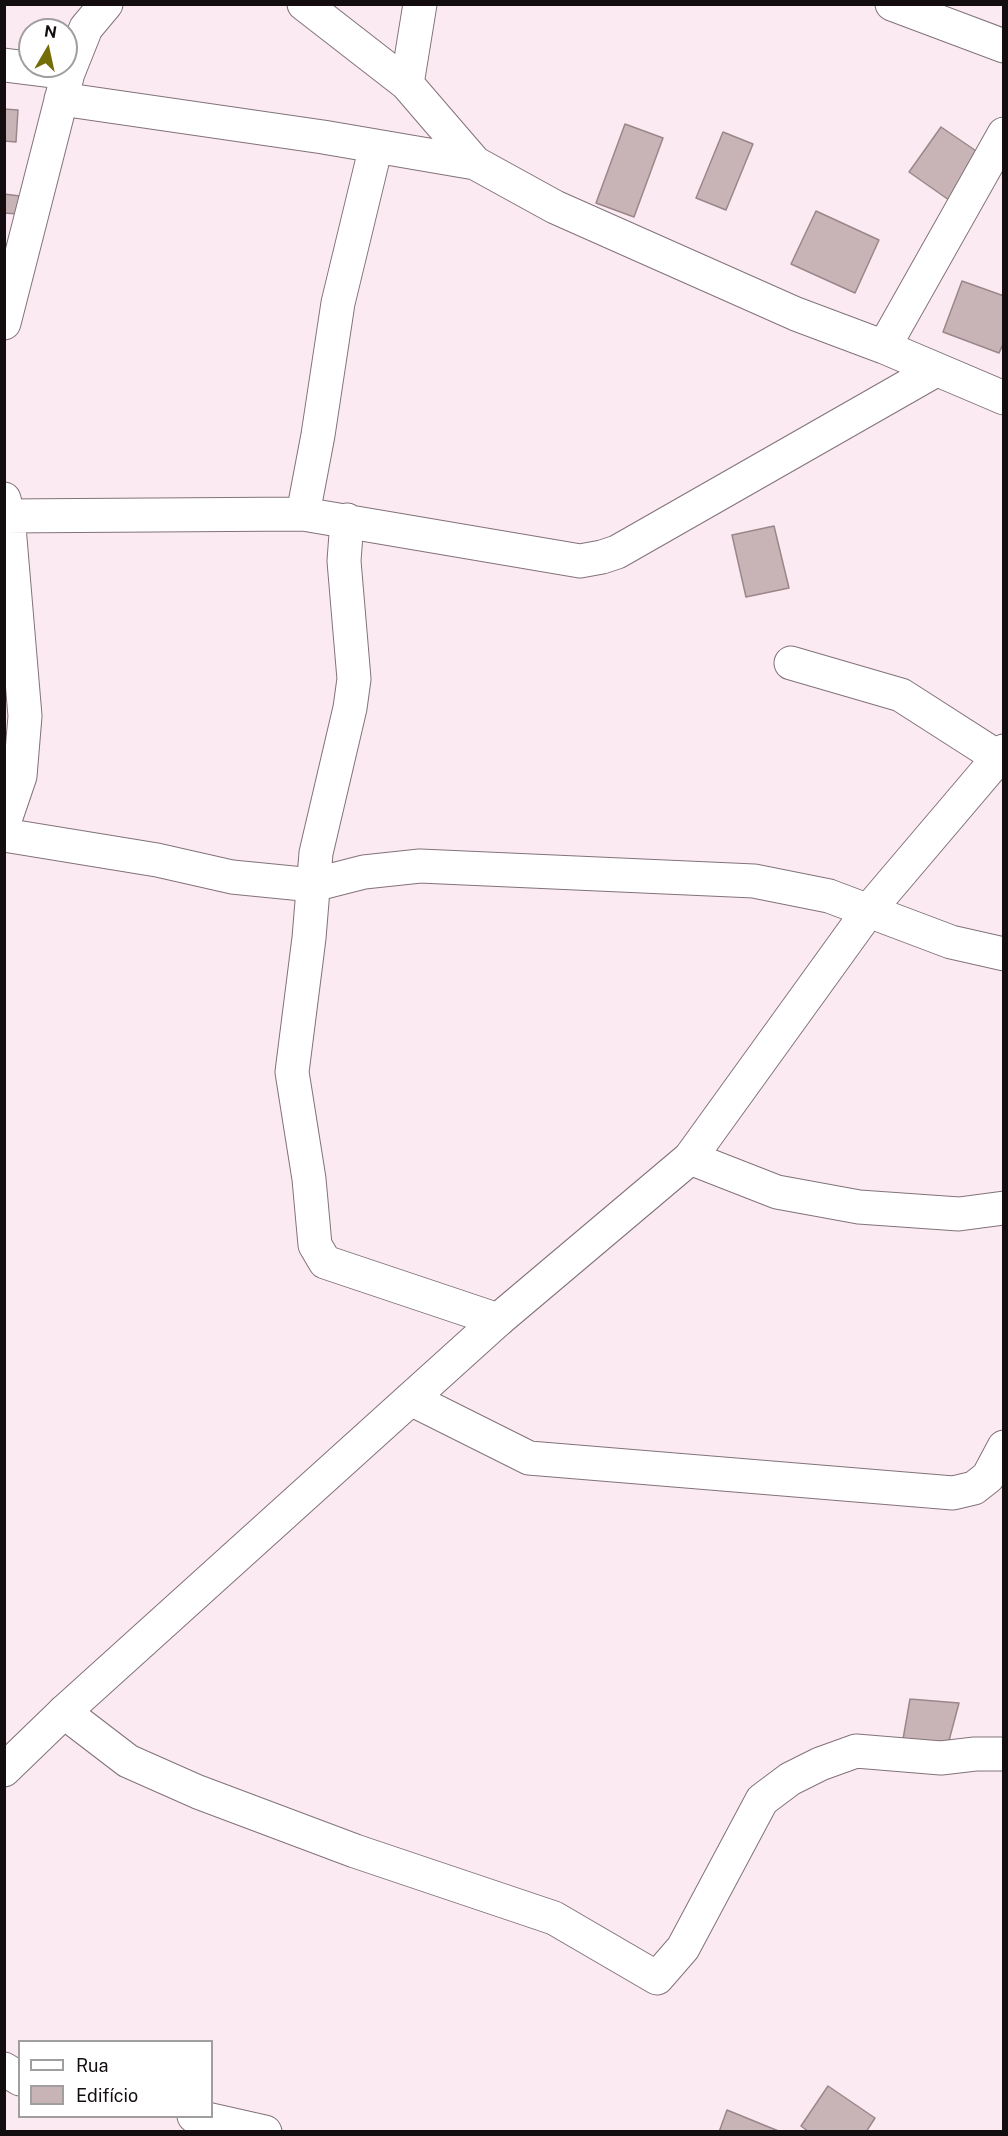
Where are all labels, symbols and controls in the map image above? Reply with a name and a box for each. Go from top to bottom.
north arrow [18,18,78,78]
text: N [43,21,58,42]
legend [18,2040,213,2118]
text: Rua [76,2055,108,2076]
text: Edifício [76,2085,138,2106]

